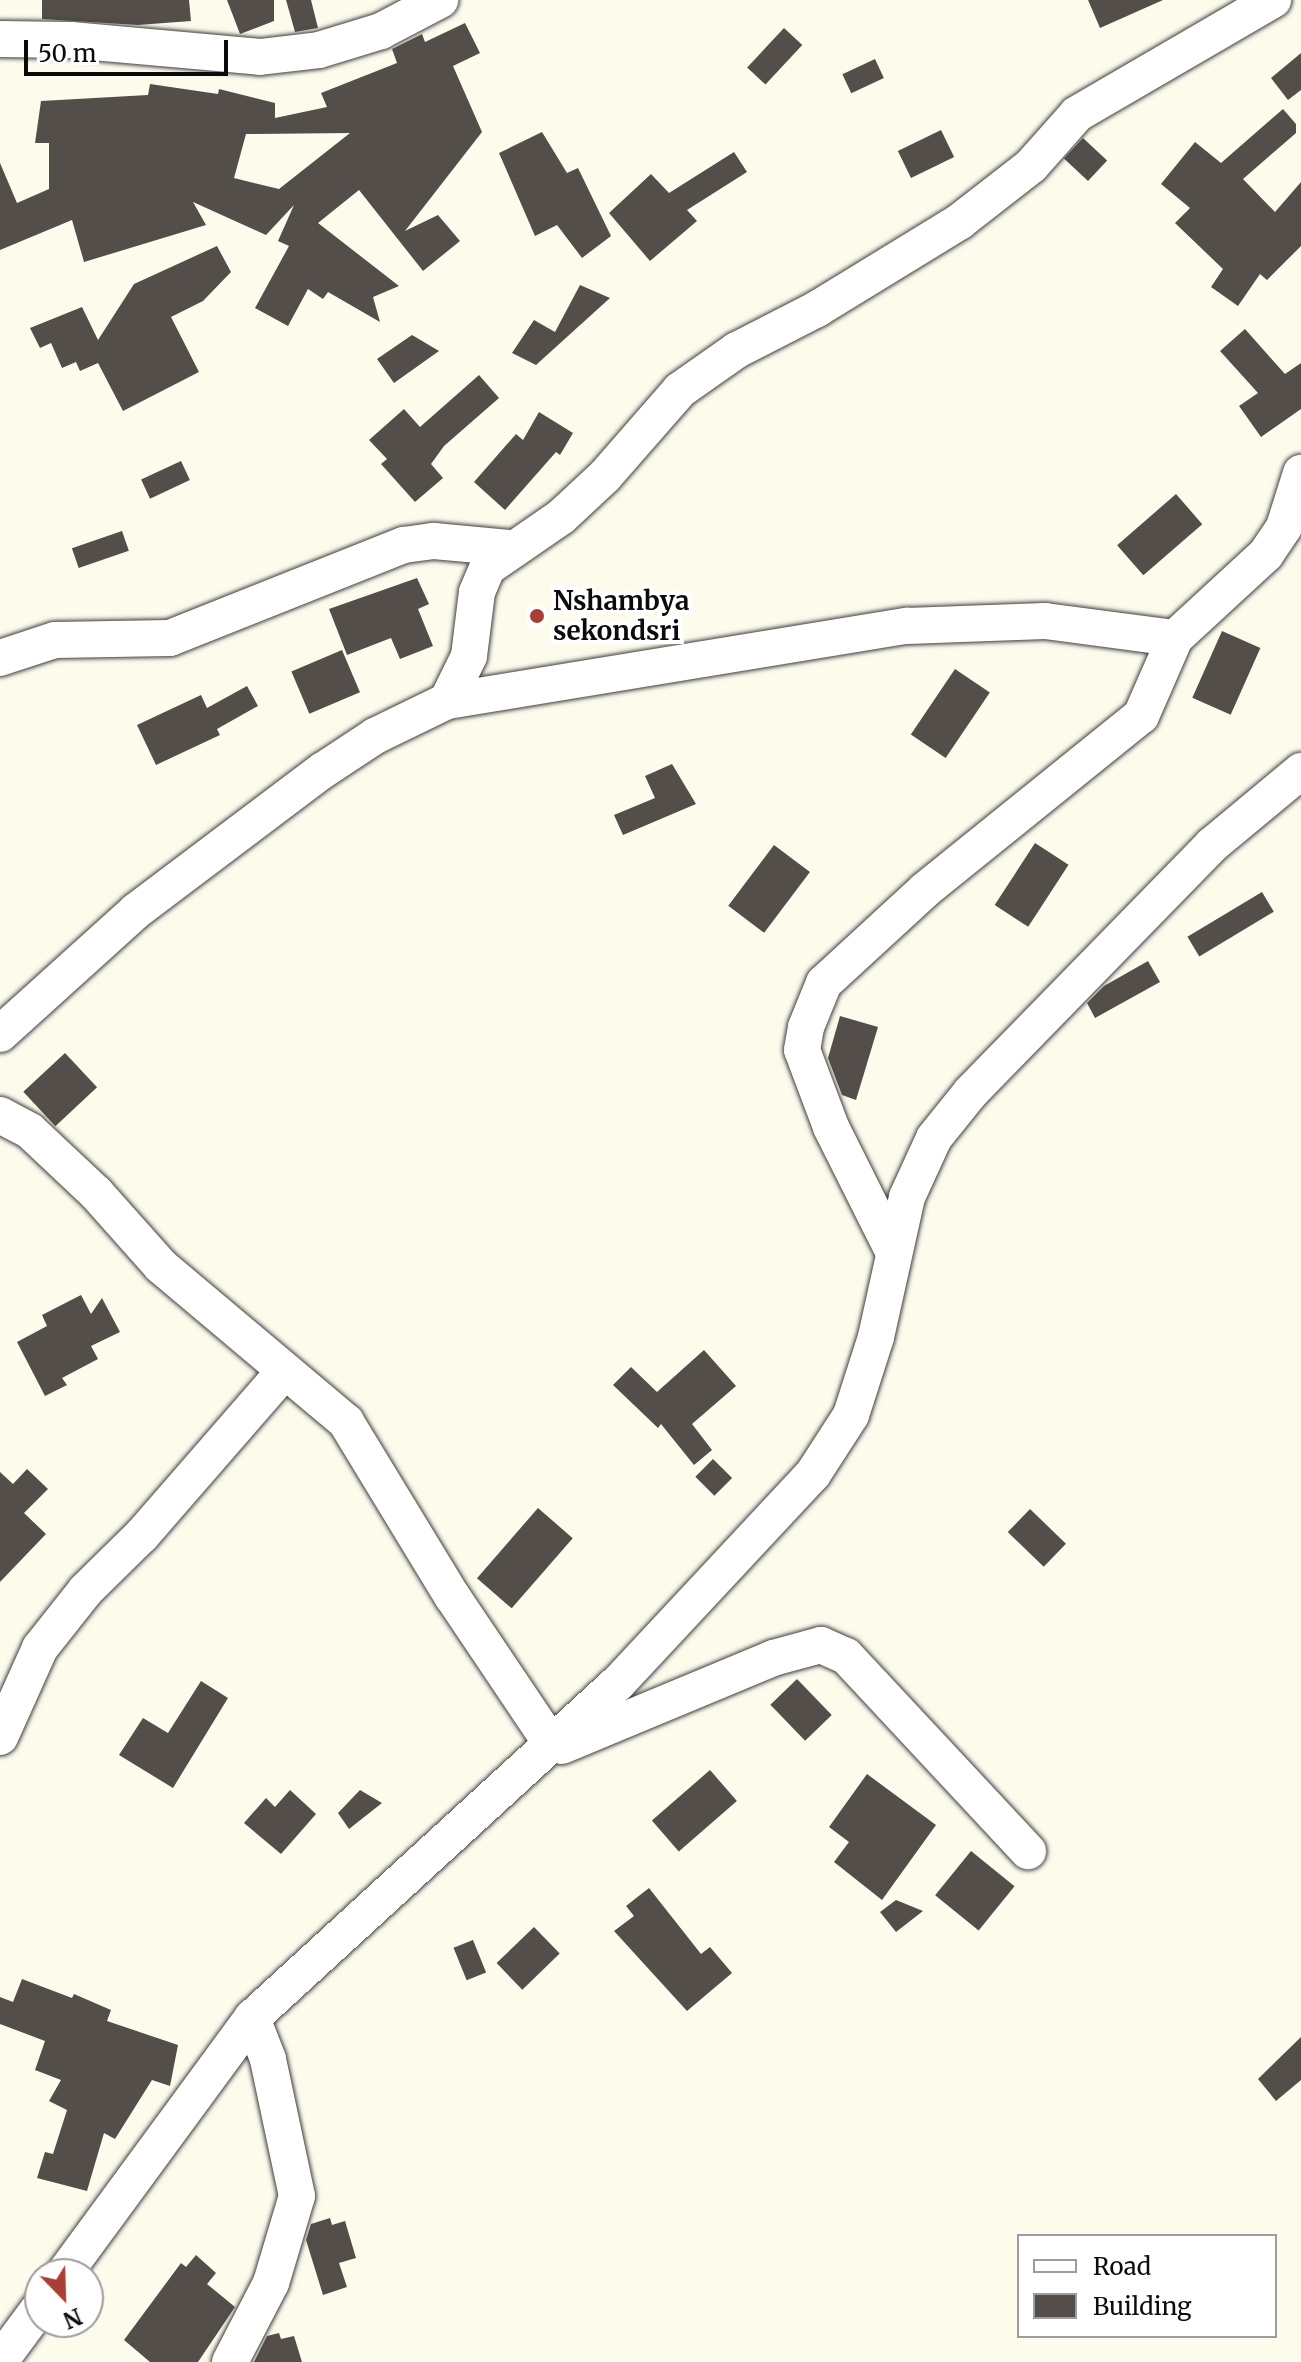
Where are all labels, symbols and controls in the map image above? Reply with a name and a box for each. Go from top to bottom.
scale bar [28,24,232,74]
text: 50 m [38,38,97,69]
place label: Nshambya sekondsri [553,585,689,646]
marker: Nshambya sekondsri [528,607,546,625]
legend [1017,2234,1277,2338]
text: Road [1093,2251,1151,2282]
north arrow [24,2258,104,2338]
text: Building [1093,2291,1192,2322]
text: N [59,2302,86,2335]

